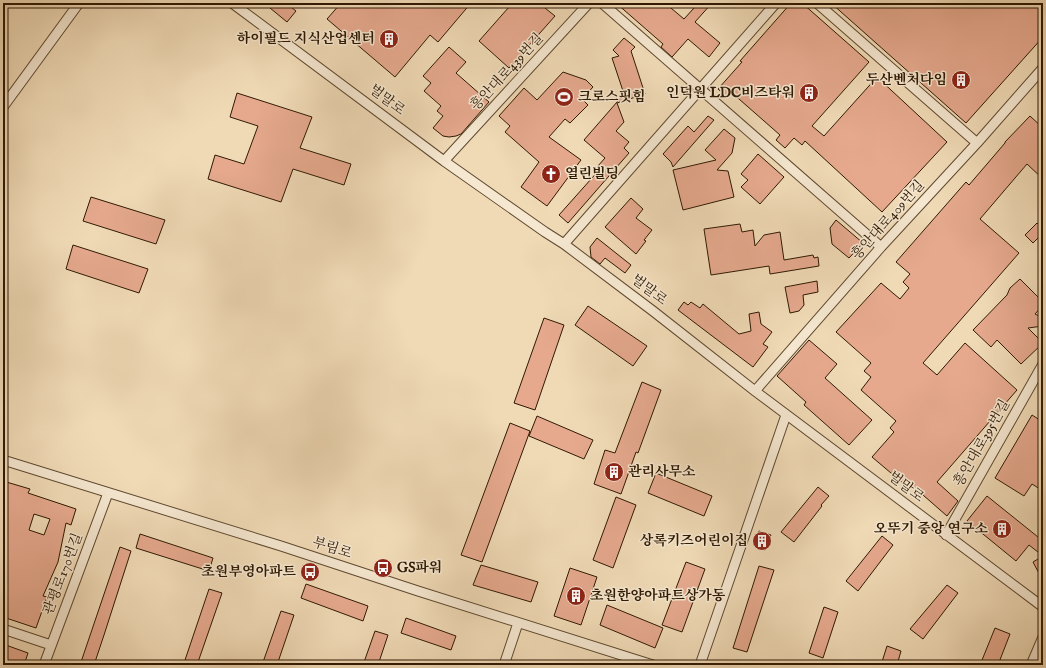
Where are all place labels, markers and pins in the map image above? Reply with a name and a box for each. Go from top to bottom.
building icon: 하이필드 지식산업센터 [378,28,400,50]
place label: 하이필드 지식산업센터 [237,30,375,48]
building icon: 두산벤처다임 [950,69,972,91]
place label: 두산벤처다임 [866,71,947,89]
building icon: 인덕원 LDC비즈타워 [798,82,820,104]
place label: 인덕원 LDC비즈타워 [666,84,795,102]
sports icon: 크로스핏힘 [553,86,575,108]
place label: 크로스핏힘 [578,88,646,106]
church icon: 열린빌딩 [540,163,562,185]
place label: 열린빌딩 [565,165,619,183]
building icon: 관리사무소 [603,461,625,483]
place label: 관리사무소 [628,463,696,481]
building icon: 오뚜기 중앙 연구소 [991,518,1013,540]
place label: 오뚜기 중앙 연구소 [874,520,988,538]
building icon: 상록키즈어린이집 [751,530,773,552]
place label: 상록키즈어린이집 [640,532,748,550]
bus stop icon: GS파워 [372,557,394,579]
place label: GS파워 [397,559,442,577]
bus stop icon: 초원부영아파트 [299,561,321,583]
place label: 초원부영아파트 [201,563,296,581]
building icon: 초원한양아파트상가동 [565,585,587,607]
place label: 초원한양아파트상가동 [590,587,726,605]

